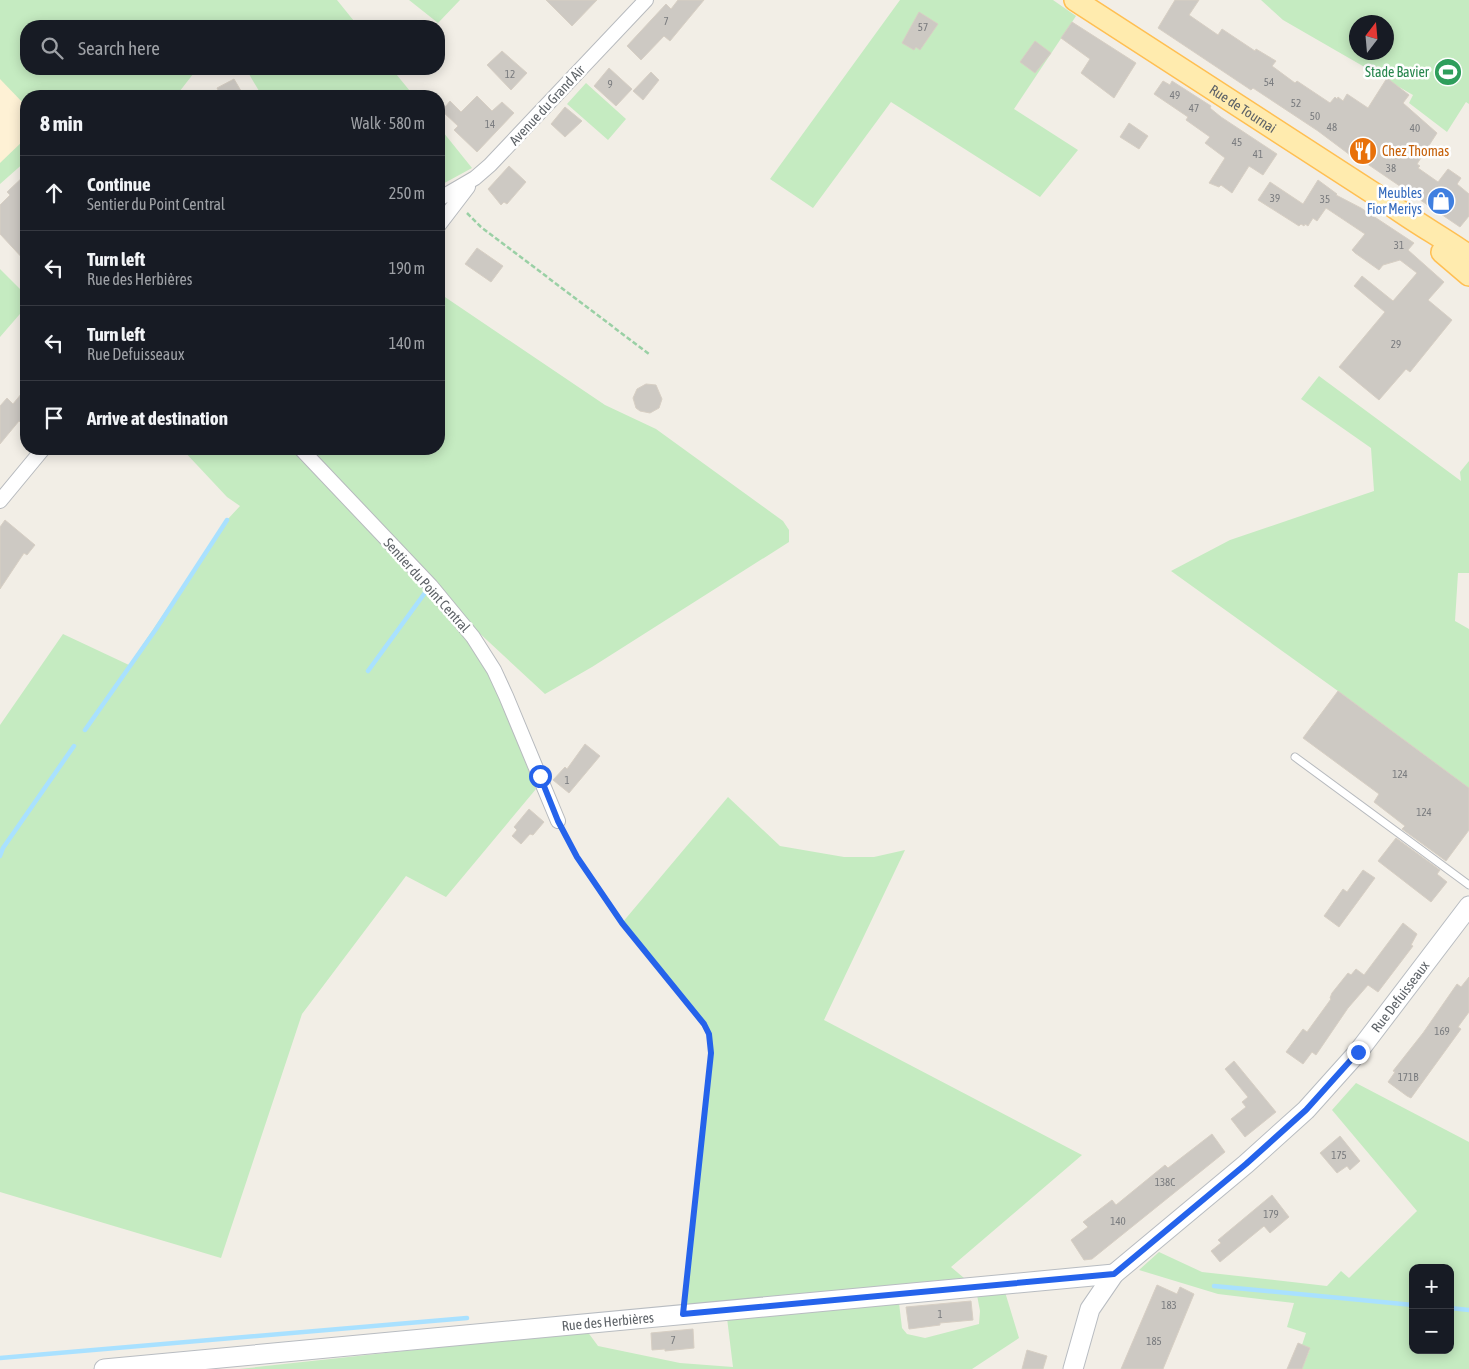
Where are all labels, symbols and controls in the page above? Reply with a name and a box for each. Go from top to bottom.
house number: 7 [663,15,669,27]
north arrow [1349,15,1394,60]
search box [20,20,445,75]
house number: 57 [918,21,928,33]
icon: search [38,34,66,62]
text: Search here [78,37,160,59]
sports icon: Stade Bavier [1433,57,1463,87]
street label: Avenue du Grand Air [506,61,589,148]
place label: Stade Bavier [1365,64,1430,80]
house number: 12 [505,68,515,80]
house number: 54 [1264,76,1274,88]
house number: 9 [607,78,613,90]
street label: Rue de Tournai [1207,81,1279,136]
house number: 49 [1170,89,1180,101]
house number: 52 [1291,97,1301,109]
house number: 47 [1189,102,1199,114]
house number: 50 [1310,110,1320,122]
text: 8 min [40,111,83,135]
text: Walk · 580 m [351,114,425,132]
house number: 14 [485,118,495,130]
house number: 48 [1327,121,1337,133]
house number: 40 [1410,122,1420,134]
house number: 45 [1232,136,1242,148]
restaurant icon: Chez Thomas [1348,136,1378,166]
place label: Chez Thomas [1382,143,1449,159]
house number: 41 [1253,148,1263,160]
house number: 38 [1386,162,1396,174]
text: Continue [87,173,151,195]
icon: ahead [40,179,68,207]
text: 250 m [389,184,425,202]
place label: Meubles Fior Meriys [1367,185,1422,217]
shop icon: Meubles Fior Meriys [1426,186,1456,216]
house number: 39 [1270,192,1280,204]
house number: 35 [1320,193,1330,205]
text: Sentier du Point Central [87,195,225,213]
house number: 31 [1394,239,1404,251]
text: Turn left [87,248,145,270]
icon: left [40,254,68,282]
text: 190 m [389,259,425,277]
text: Rue des Herbières [87,270,192,288]
text: Turn left [87,323,145,345]
icon: left [40,329,68,357]
text: 140 m [389,334,425,352]
house number: 29 [1391,338,1401,350]
text: Rue Defuisseaux [87,345,184,363]
icon: arrive [40,404,68,432]
text: Arrive at destination [87,407,228,429]
street label: Sentier du Point Central [381,535,474,635]
route start [529,765,552,788]
house number: 124 [1392,768,1408,780]
house number: 1 [564,774,570,786]
house number: 124 [1416,806,1432,818]
street label: Rue Defuisseaux [1368,957,1433,1035]
house number: 169 [1434,1025,1450,1037]
route end [1347,1041,1370,1064]
house number: 171B [1398,1071,1419,1083]
house number: 175 [1331,1149,1347,1161]
house number: 138C [1155,1176,1175,1188]
house number: 179 [1263,1208,1279,1220]
house number: 140 [1110,1215,1126,1227]
map controls [1409,1264,1454,1354]
button: + [1409,1264,1454,1309]
house number: 183 [1161,1299,1177,1311]
house number: 1 [937,1308,943,1320]
street label: Rue des Herbières [561,1309,654,1334]
button: − [1409,1309,1454,1354]
house number: 7 [670,1334,676,1346]
house number: 185 [1146,1335,1162,1347]

